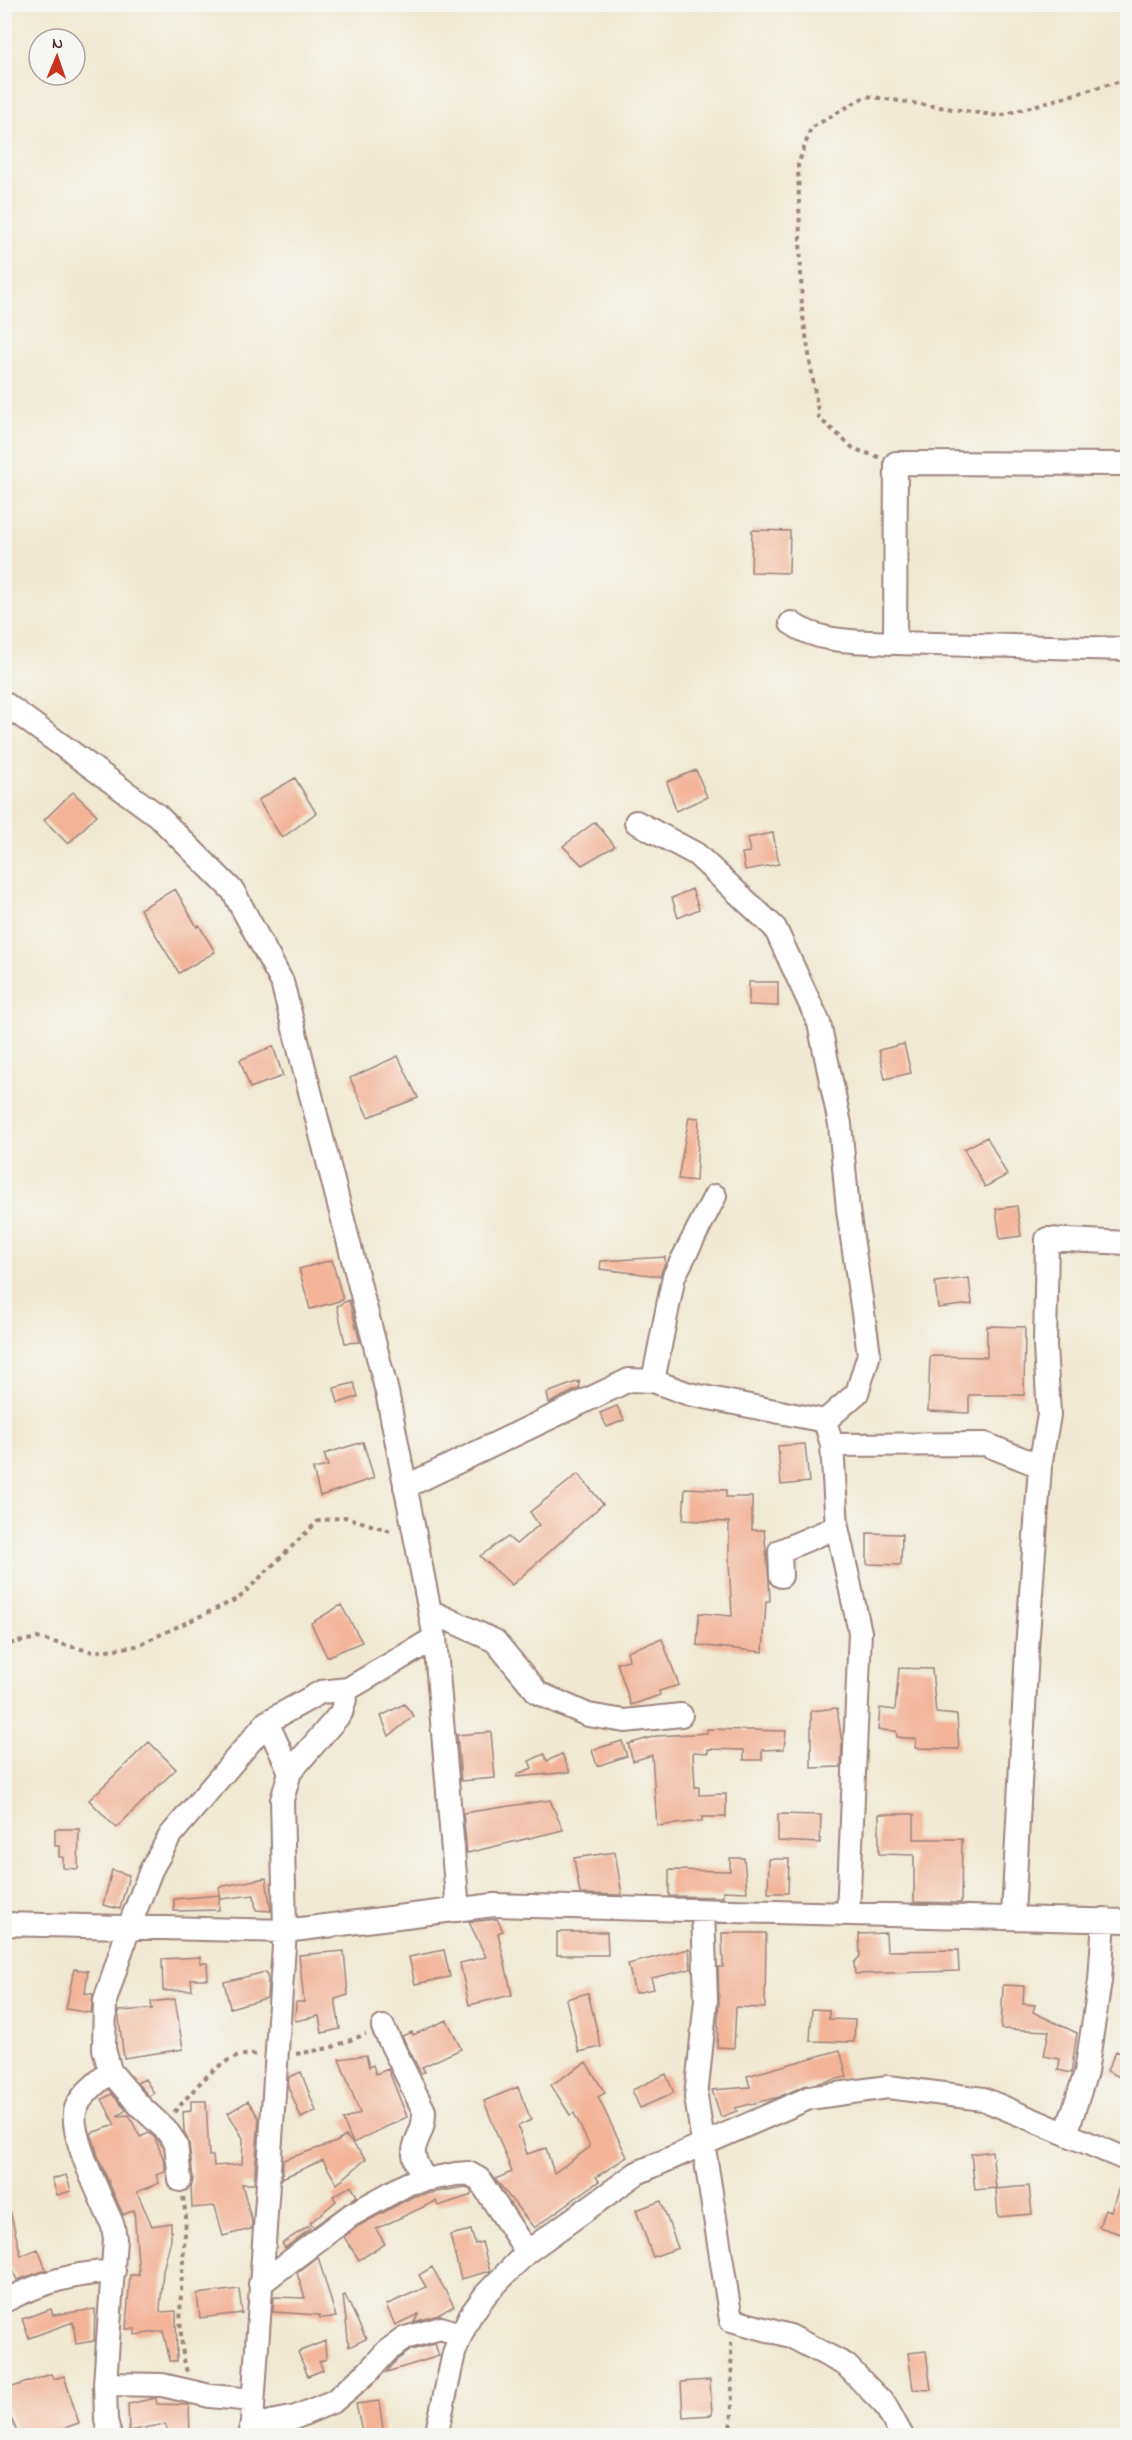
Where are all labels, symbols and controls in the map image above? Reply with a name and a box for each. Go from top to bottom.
north arrow [27,27,87,87]
text: N [52,32,63,56]

